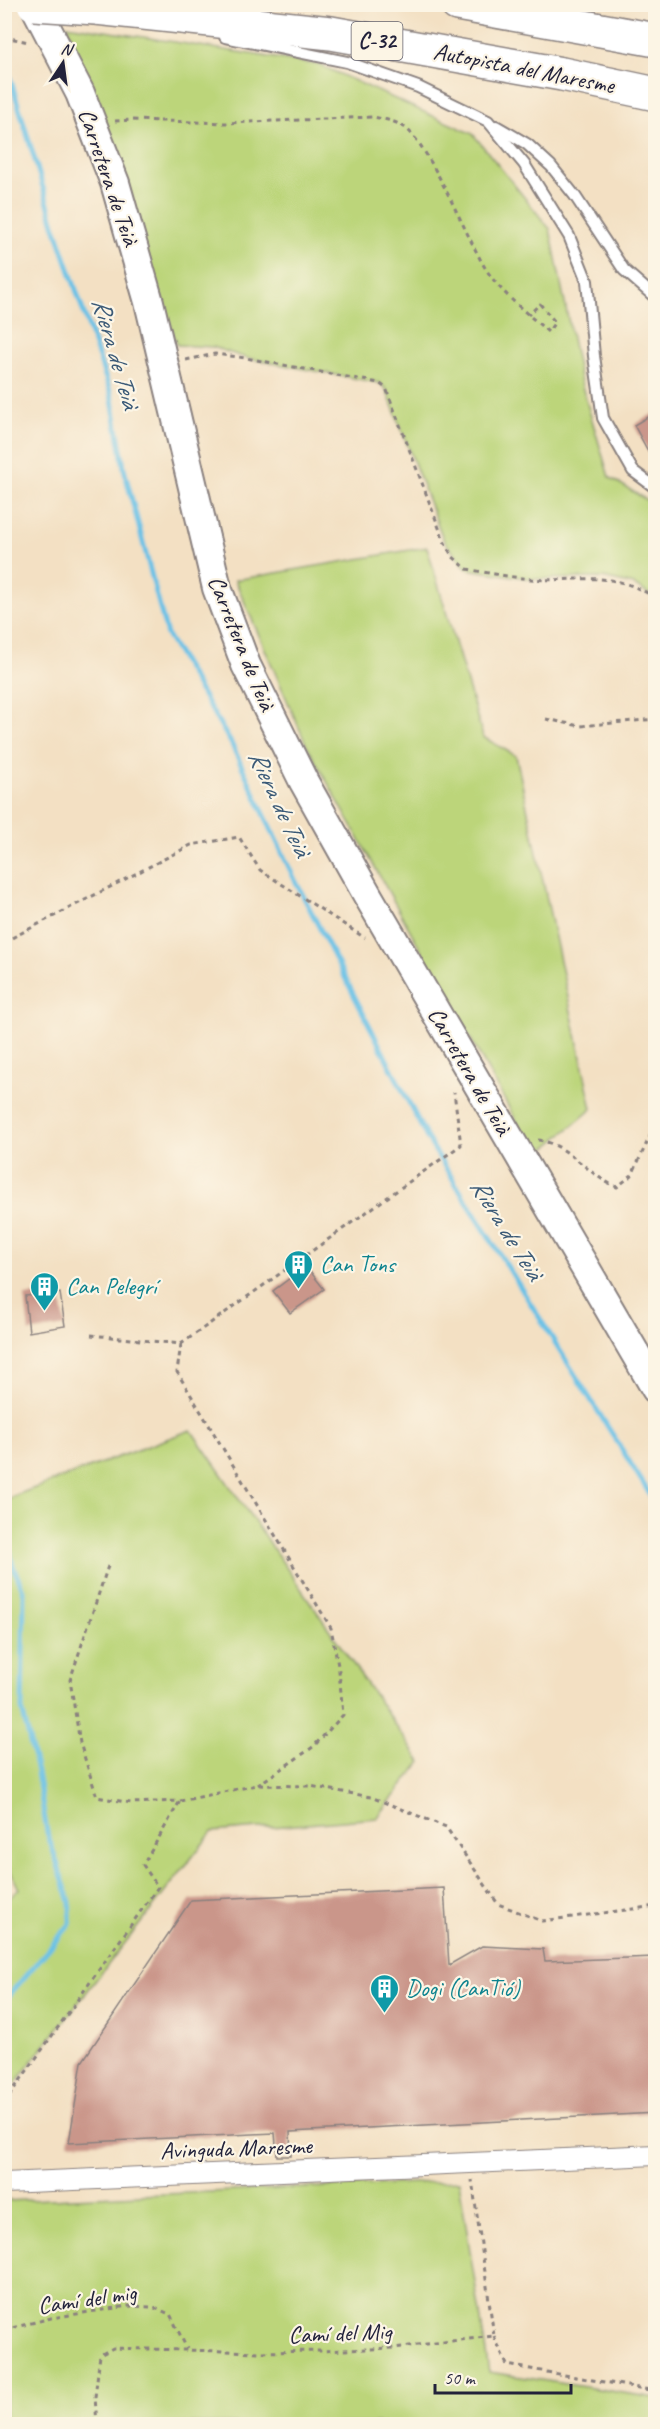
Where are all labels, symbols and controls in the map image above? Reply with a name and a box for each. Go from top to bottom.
road number: C-32 [352,22,403,60]
north arrow [33,33,93,93]
street label: Autopista del Maresme [431,36,619,101]
text: N [59,39,76,61]
street label: Carretera de Teià [72,105,147,251]
water label: Riera de Teià [84,294,148,415]
street label: Carretera de Teià [201,571,283,716]
water label: Riera de Teià [241,745,320,864]
street label: Carretera de Teià [421,1002,519,1142]
water label: Riera de Teià [463,1172,552,1288]
building icon: Can Tons [283,1248,315,1290]
place label: Can Tons [320,1249,397,1279]
building icon: Can Pelegrí [29,1270,61,1312]
place label: Can Pelegrí [66,1271,161,1301]
building icon: Dogi (CanTió) [369,1972,401,2014]
place label: Dogi (CanTió) [406,1973,521,2003]
street label: Avinguda Maresme [160,2130,314,2166]
street label: Camí del mig [36,2277,140,2321]
street label: Camí del Mig [288,2316,393,2350]
scale bar [435,2357,572,2395]
text: 50 m [444,2367,477,2389]

